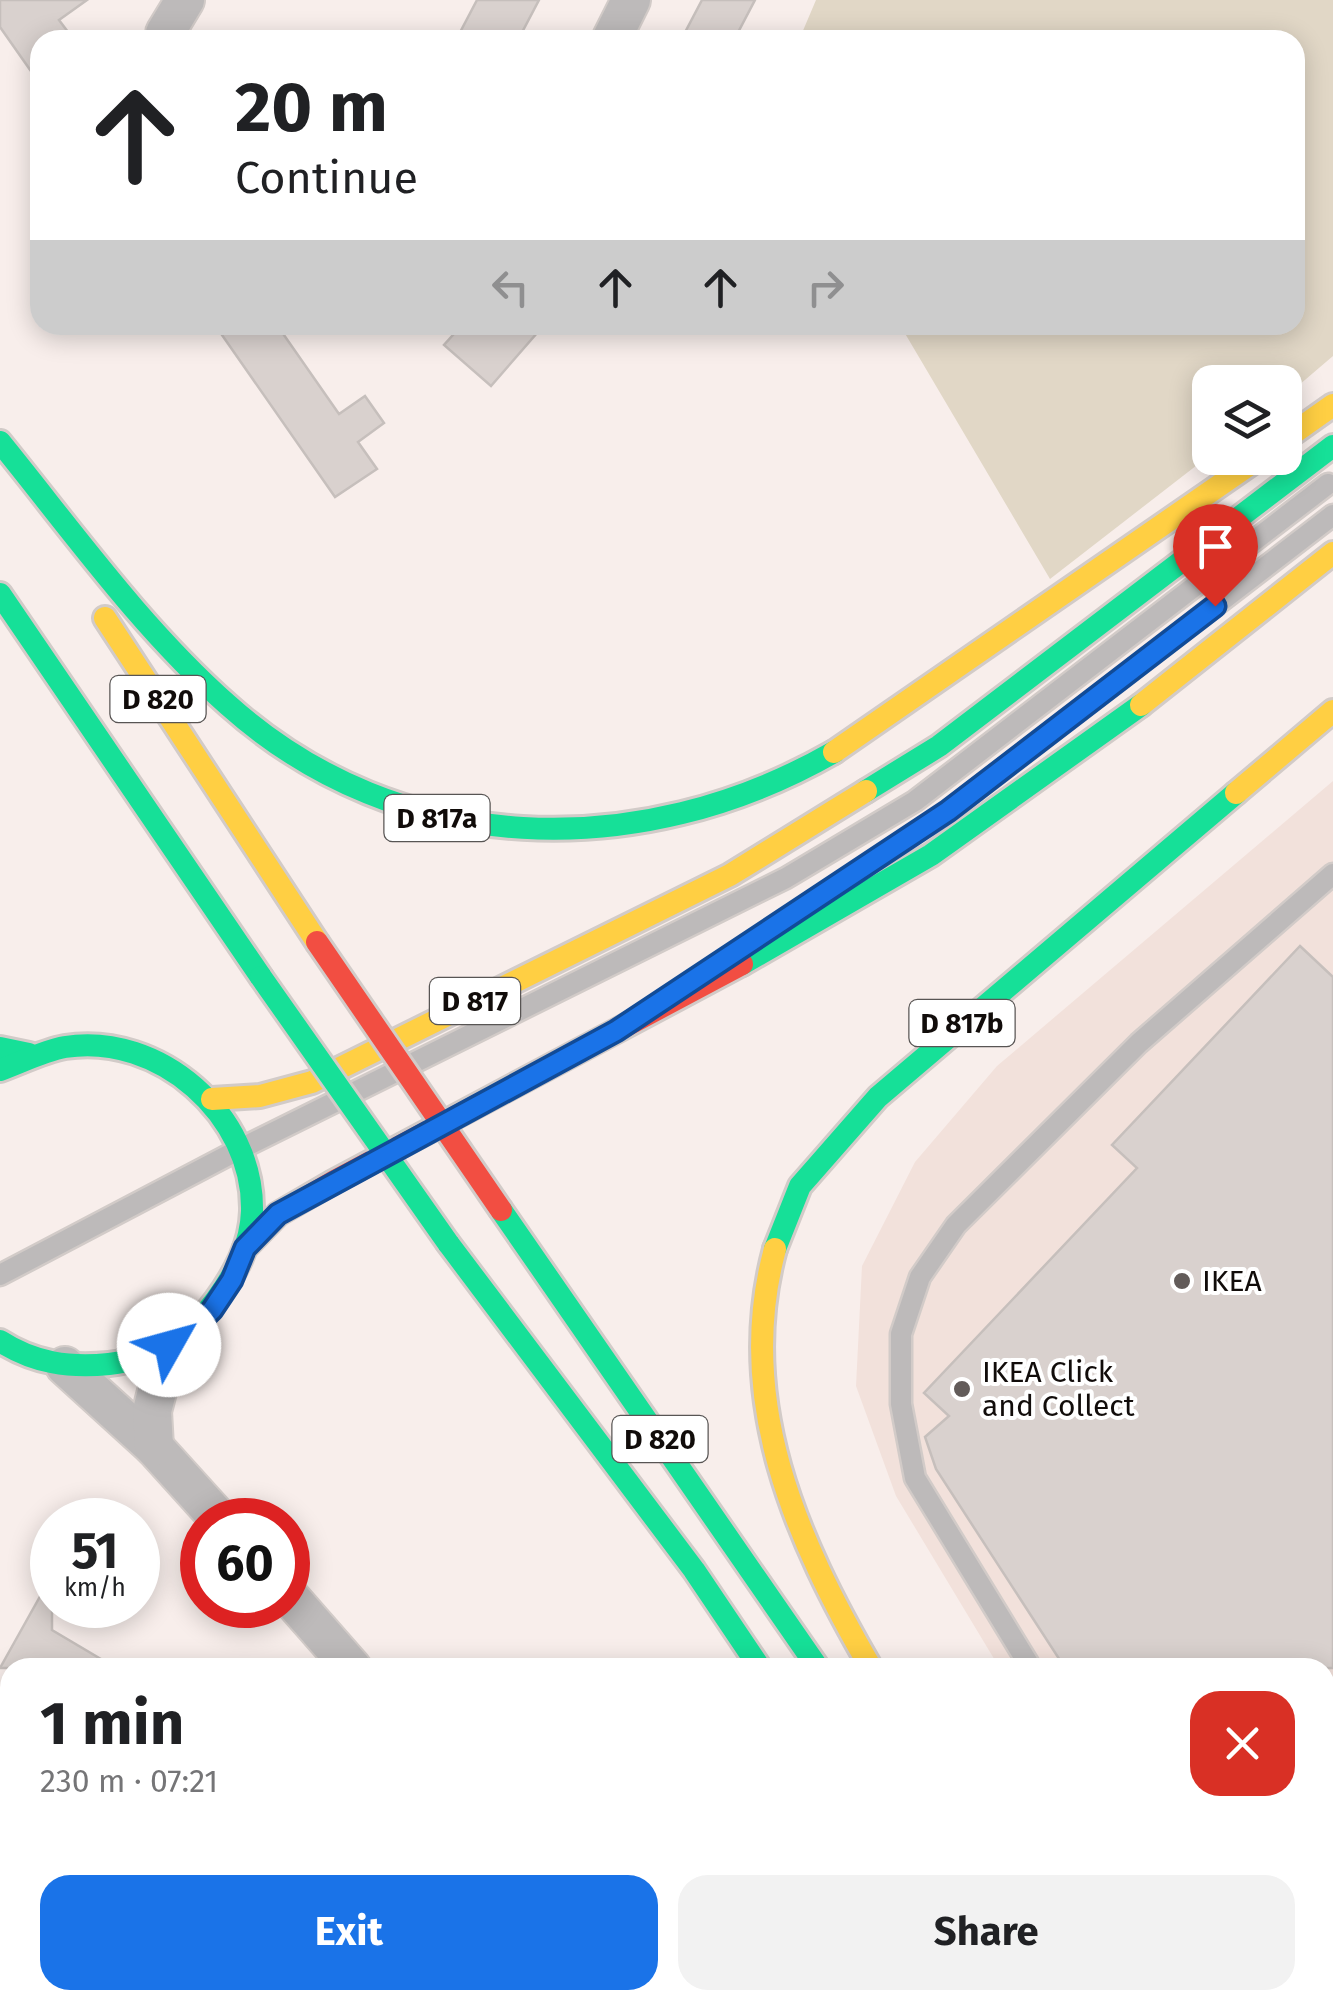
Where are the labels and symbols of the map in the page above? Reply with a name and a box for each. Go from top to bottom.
pin [1173,504,1258,607]
road number: D 820 [110,676,206,722]
road number: D 817a [384,795,490,841]
road number: D 817 [430,978,520,1024]
road number: D 817b [910,1000,1014,1046]
place label: IKEA [1202,1263,1263,1299]
marker: IKEA [1171,1270,1193,1292]
position arrow [117,1293,221,1397]
place label: IKEA Click and Collect [982,1354,1135,1424]
marker: IKEA Click and Collect [951,1378,973,1400]
road number: D 820 [612,1416,708,1462]
speed limit sign: 60 [180,1498,310,1628]

